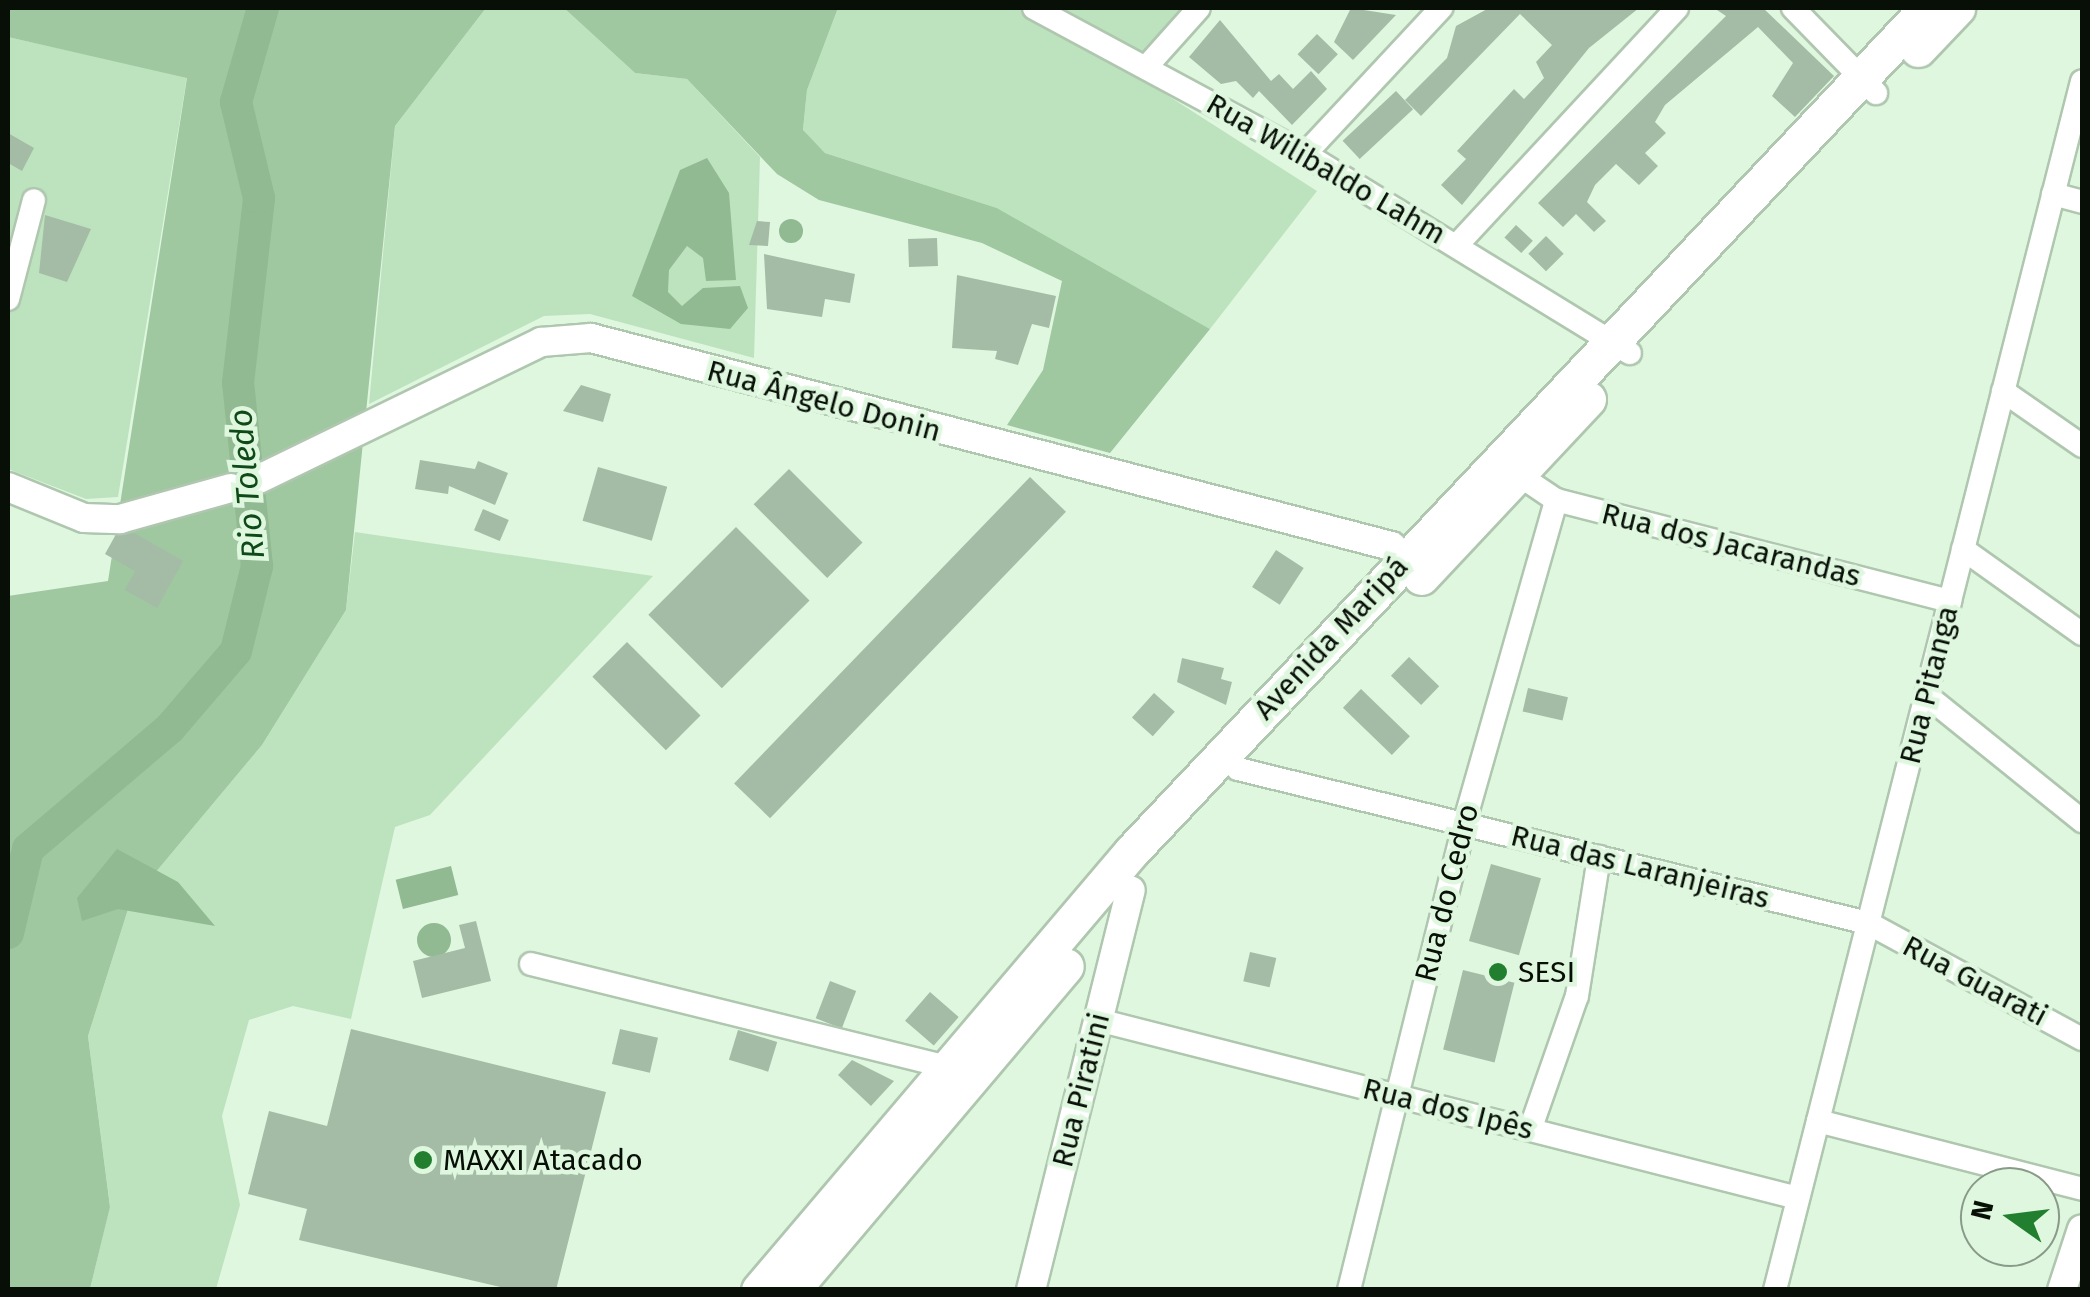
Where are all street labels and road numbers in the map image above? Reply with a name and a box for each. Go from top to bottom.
street label: Rua Wilibaldo Lahm [1200,86,1452,252]
street label: Rua Ângelo Donin [703,352,945,450]
street label: Rua dos Jacarandas [1598,495,1864,595]
street label: Avenida Maripá [1246,549,1416,727]
street label: Rua Pitanga [1892,602,1966,768]
street label: Rua do Cedro [1408,800,1486,986]
street label: Rua das Laranjeiras [1507,817,1773,917]
street label: Rua Guarati [1896,928,2054,1034]
street label: Rua Piratini [1044,1009,1118,1171]
street label: Rua dos Ipês [1359,1070,1537,1148]

